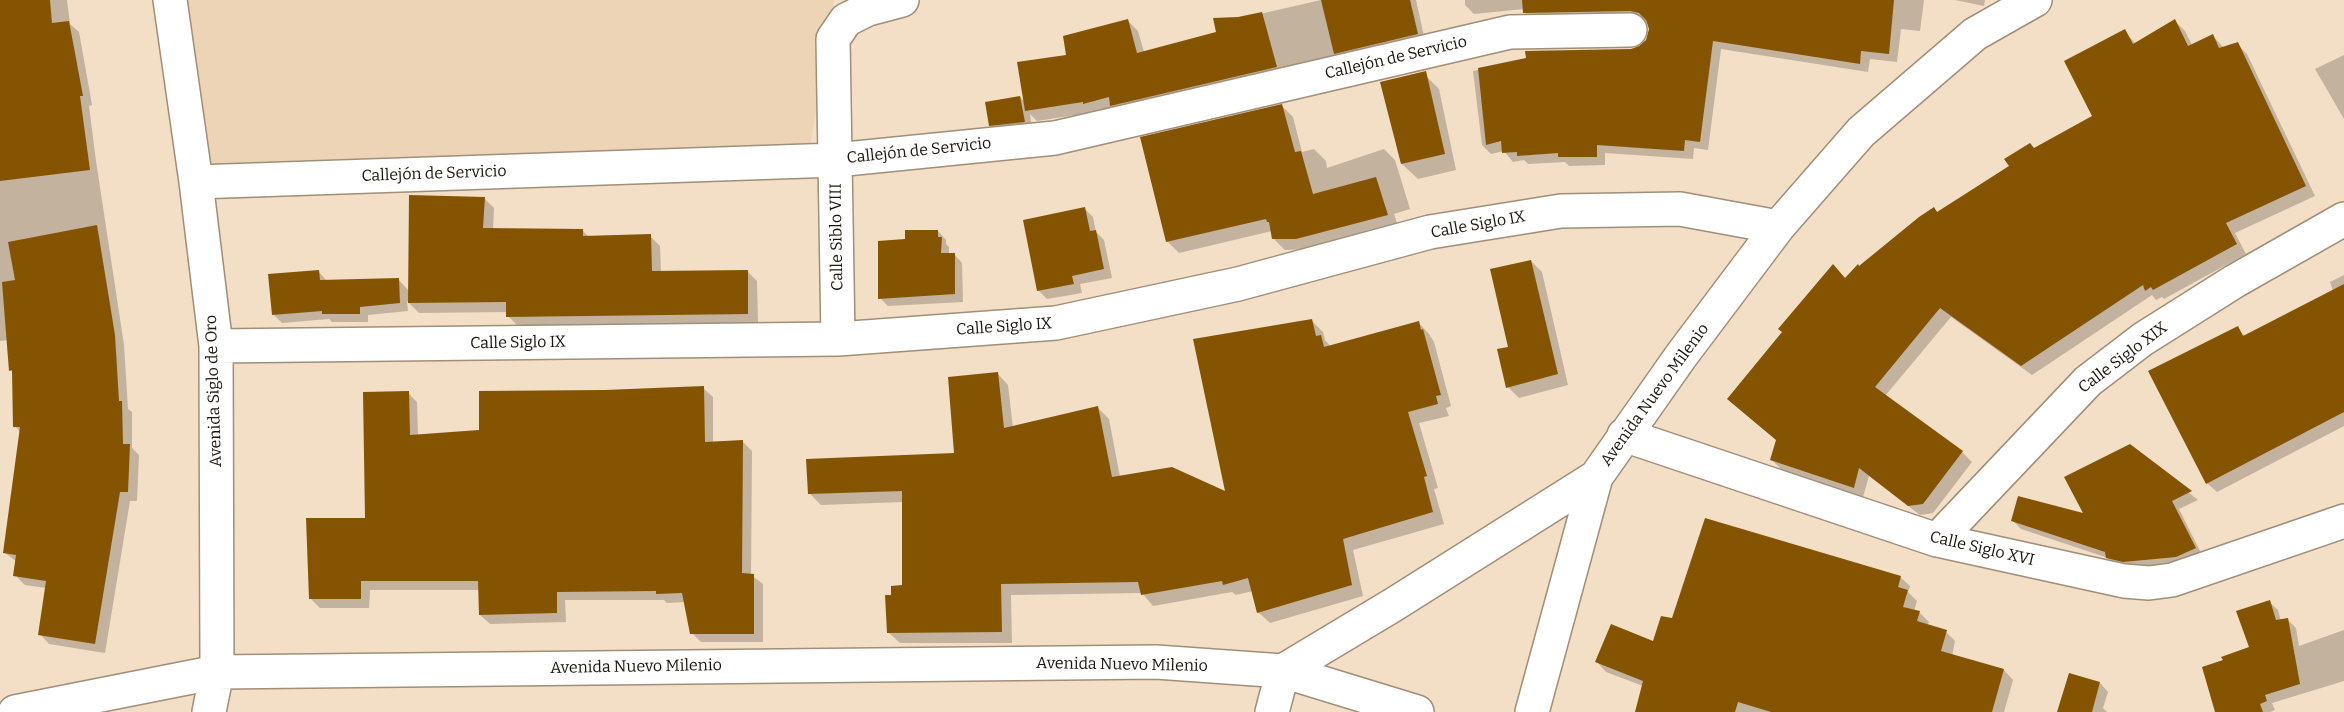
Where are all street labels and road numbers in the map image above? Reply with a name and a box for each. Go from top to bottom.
street label: Callejón de Servicio [1323,32,1469,84]
street label: Callejón de Servicio [846,134,992,168]
street label: Callejón de Servicio [361,162,507,186]
street label: Calle Siblo VIII [826,183,848,291]
street label: Calle Siglo IX [1429,207,1527,243]
street label: Calle Siglo IX [956,314,1052,340]
street label: Avenida Siglo de Oro [202,315,226,467]
street label: Calle Siglo XIX [2075,318,2171,398]
street label: Avenida Nuevo Milenio [1597,320,1713,470]
street label: Calle Siglo IX [470,333,566,353]
street label: Calle Siglo XVI [1928,528,2036,570]
street label: Avenida Nuevo Milenio [1036,654,1208,676]
street label: Avenida Nuevo Milenio [550,656,722,678]

